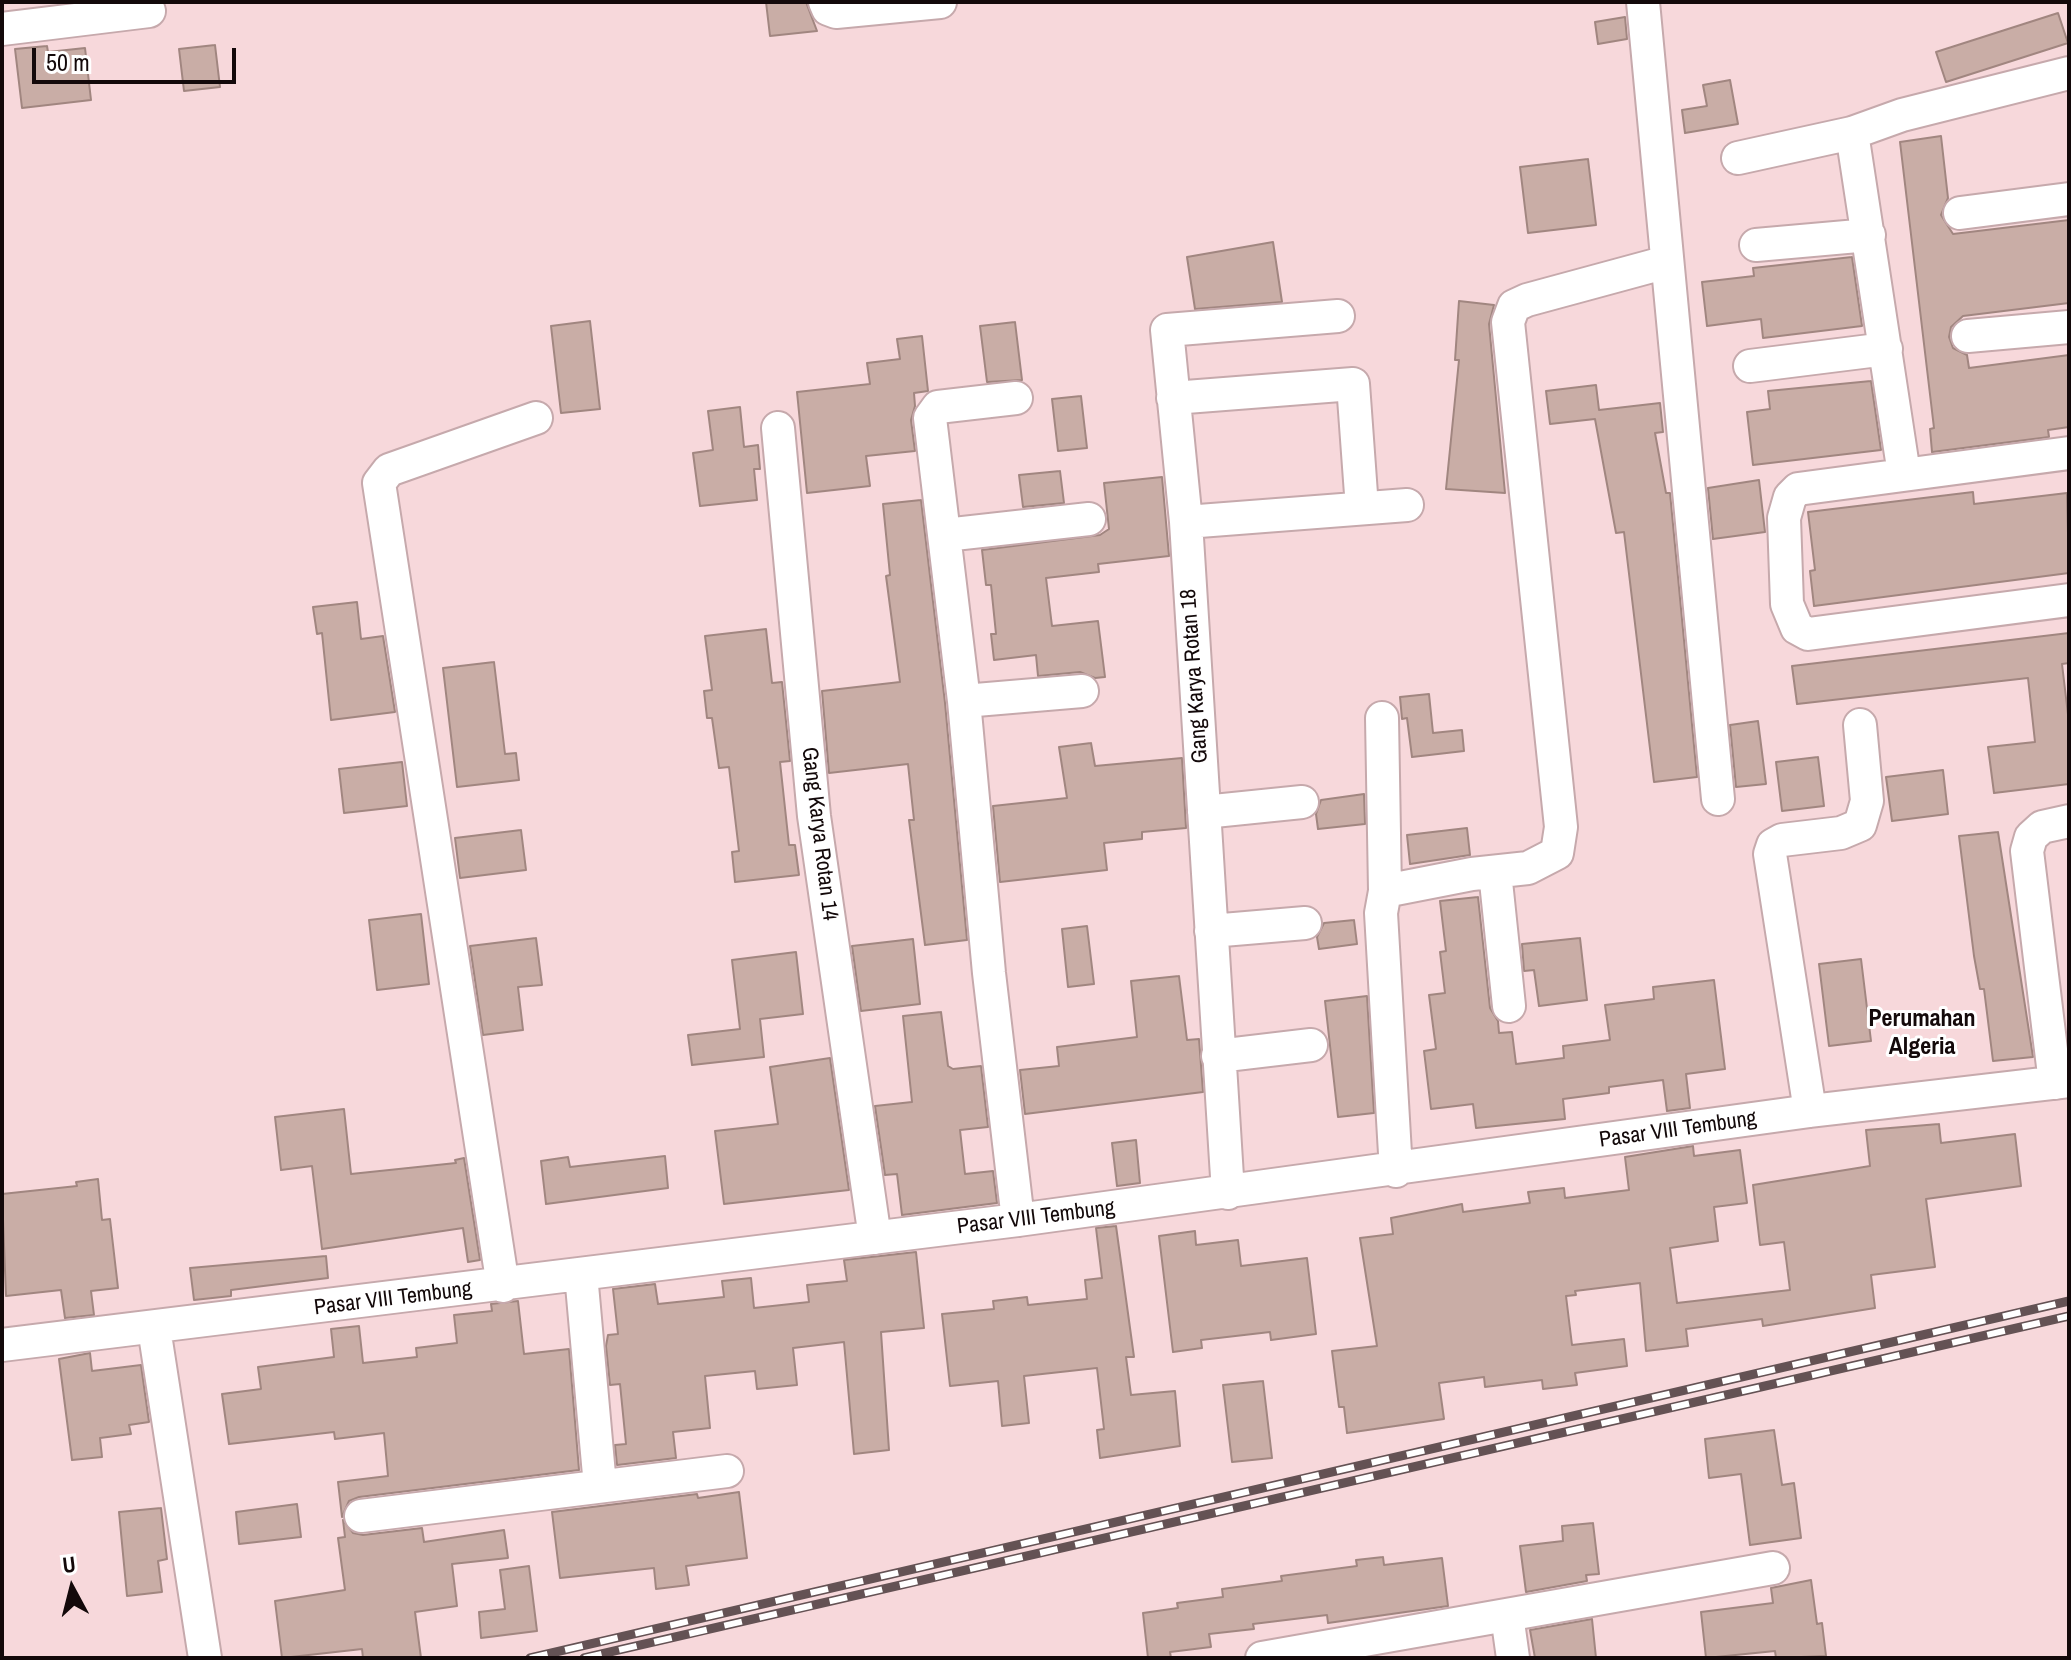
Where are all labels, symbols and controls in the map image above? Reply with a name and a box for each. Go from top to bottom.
scale bar [36,32,240,82]
text: 50 m [46,46,90,78]
street label: Gang Karya Rotan 18 [1176,588,1214,764]
street label: Gang Karya Rotan 14 [795,746,843,922]
district label: Perumahan Algeria [1868,1006,1976,1062]
street label: Pasar VIII Tembung [1598,1106,1758,1154]
street label: Pasar VIII Tembung [956,1195,1116,1241]
street label: Pasar VIII Tembung [313,1276,473,1322]
north arrow [32,1548,112,1628]
text: U [61,1548,77,1580]

